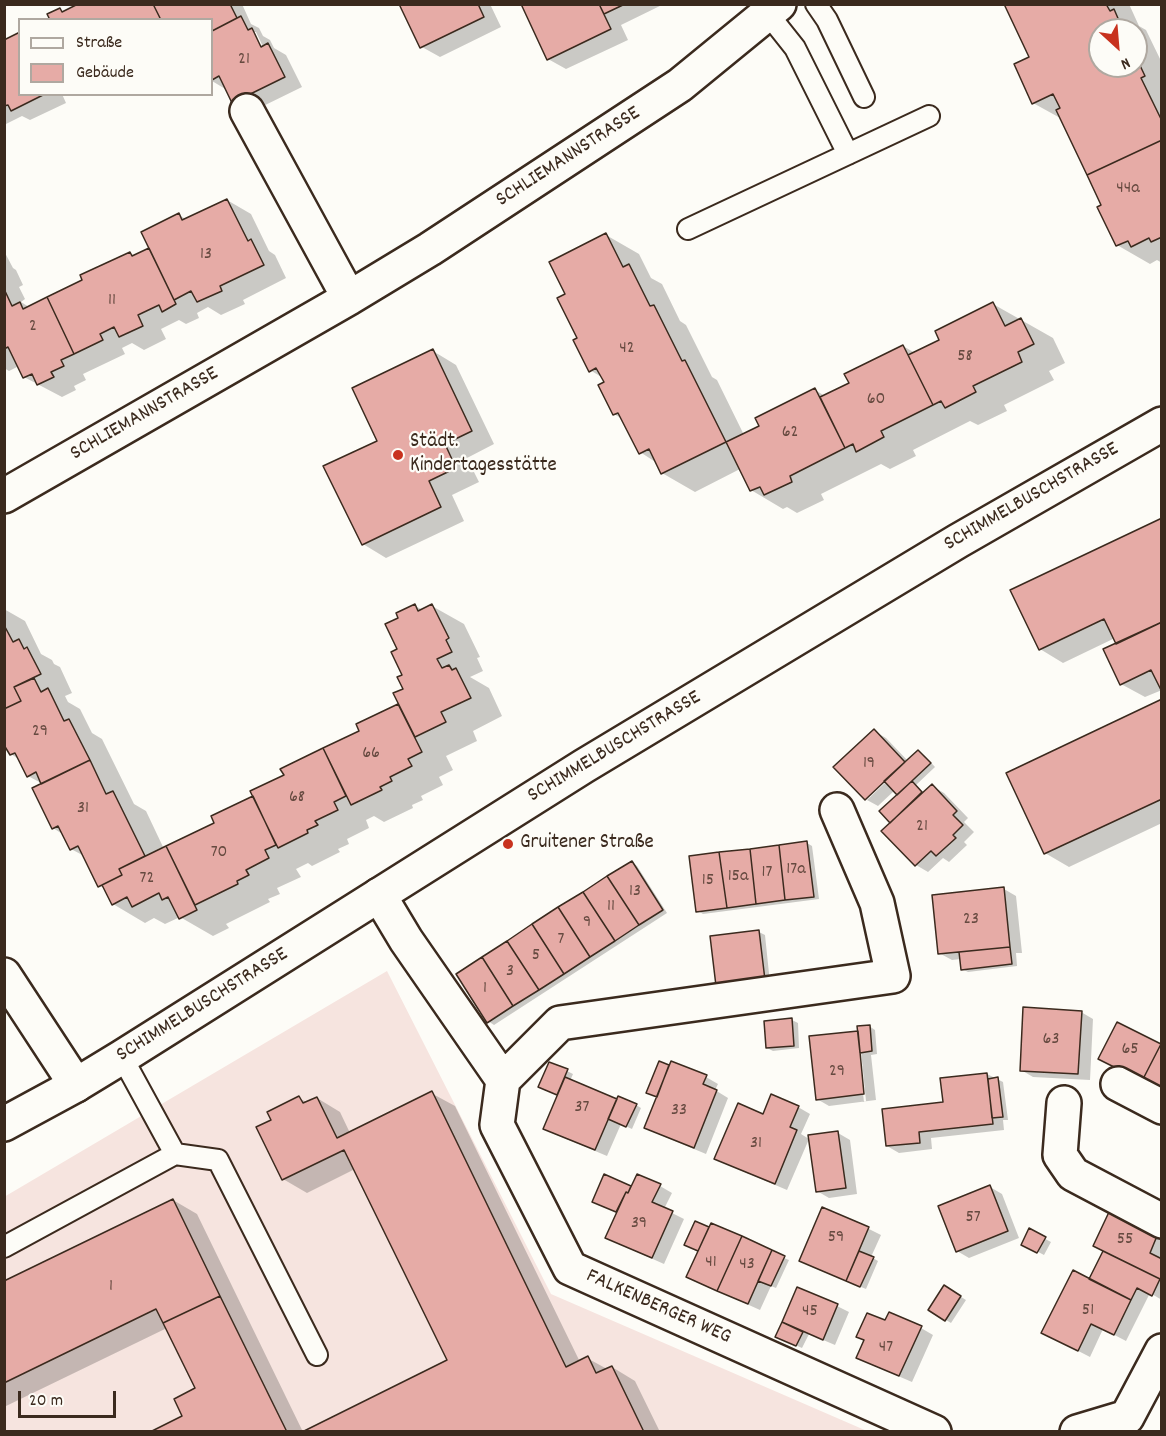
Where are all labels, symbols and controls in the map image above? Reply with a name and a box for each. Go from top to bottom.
legend [18,18,213,96]
north arrow [1088,18,1148,78]
text: Straße [76,31,122,56]
house number: 21 [238,50,250,72]
text: N [1117,51,1134,75]
text: Gebäude [76,61,134,86]
street label: SCHLIEMANNSTRASSE [492,102,646,214]
house number: 44a [1116,179,1140,201]
house number: 13 [200,245,212,267]
house number: 11 [108,291,116,313]
house number: 2 [29,317,37,339]
house number: 42 [619,339,635,361]
house number: 58 [957,347,973,369]
street label: SCHLIEMANNSTRASSE [66,362,224,468]
house number: 60 [867,390,885,412]
house number: 62 [782,423,798,445]
place label: Städt. Kindertagesstätte [410,430,557,480]
street label: SCHIMMELBUSCHSTRASSE [940,438,1124,558]
marker: Städt. Kindertagesstätte [391,448,405,462]
street label: SCHIMMELBUSCHSTRASSE [524,686,706,810]
house number: 29 [32,722,48,744]
house number: 66 [362,744,380,766]
house number: 19 [863,754,875,776]
house number: 68 [289,788,305,810]
house number: 31 [77,799,89,821]
house number: 21 [916,817,928,839]
place label: Gruitener Straße [520,831,654,857]
marker: Gruitener Straße [501,837,515,851]
house number: 70 [211,843,227,865]
house number: 17a [786,860,806,882]
house number: 17 [762,863,772,885]
house number: 15a [728,867,748,889]
house number: 72 [140,869,154,891]
house number: 15 [702,871,714,893]
house number: 13 [629,882,641,904]
house number: 11 [607,897,615,919]
house number: 23 [963,910,979,932]
house number: 9 [583,913,591,935]
house number: 7 [558,930,564,952]
street label: SCHIMMELBUSCHSTRASSE [113,943,293,1069]
house number: 5 [532,946,540,968]
house number: 3 [506,962,514,984]
house number: 1 [483,979,487,1001]
house number: 63 [1043,1030,1059,1052]
house number: 65 [1121,1040,1139,1062]
house number: 29 [829,1062,845,1084]
house number: 37 [575,1098,589,1120]
house number: 33 [671,1101,687,1123]
house number: 31 [750,1134,762,1156]
house number: 57 [965,1208,981,1230]
house number: 39 [631,1214,647,1236]
house number: 59 [828,1228,844,1250]
house number: 55 [1117,1230,1133,1252]
house number: 41 [705,1253,717,1275]
house number: 43 [739,1255,755,1277]
street label: FALKENBERGER WEG [582,1265,734,1351]
house number: 1 [109,1277,113,1299]
house number: 51 [1082,1301,1094,1323]
house number: 45 [802,1302,818,1324]
house number: 47 [879,1338,893,1360]
scale bar [21,1379,118,1417]
text: 20 m [29,1389,63,1414]

